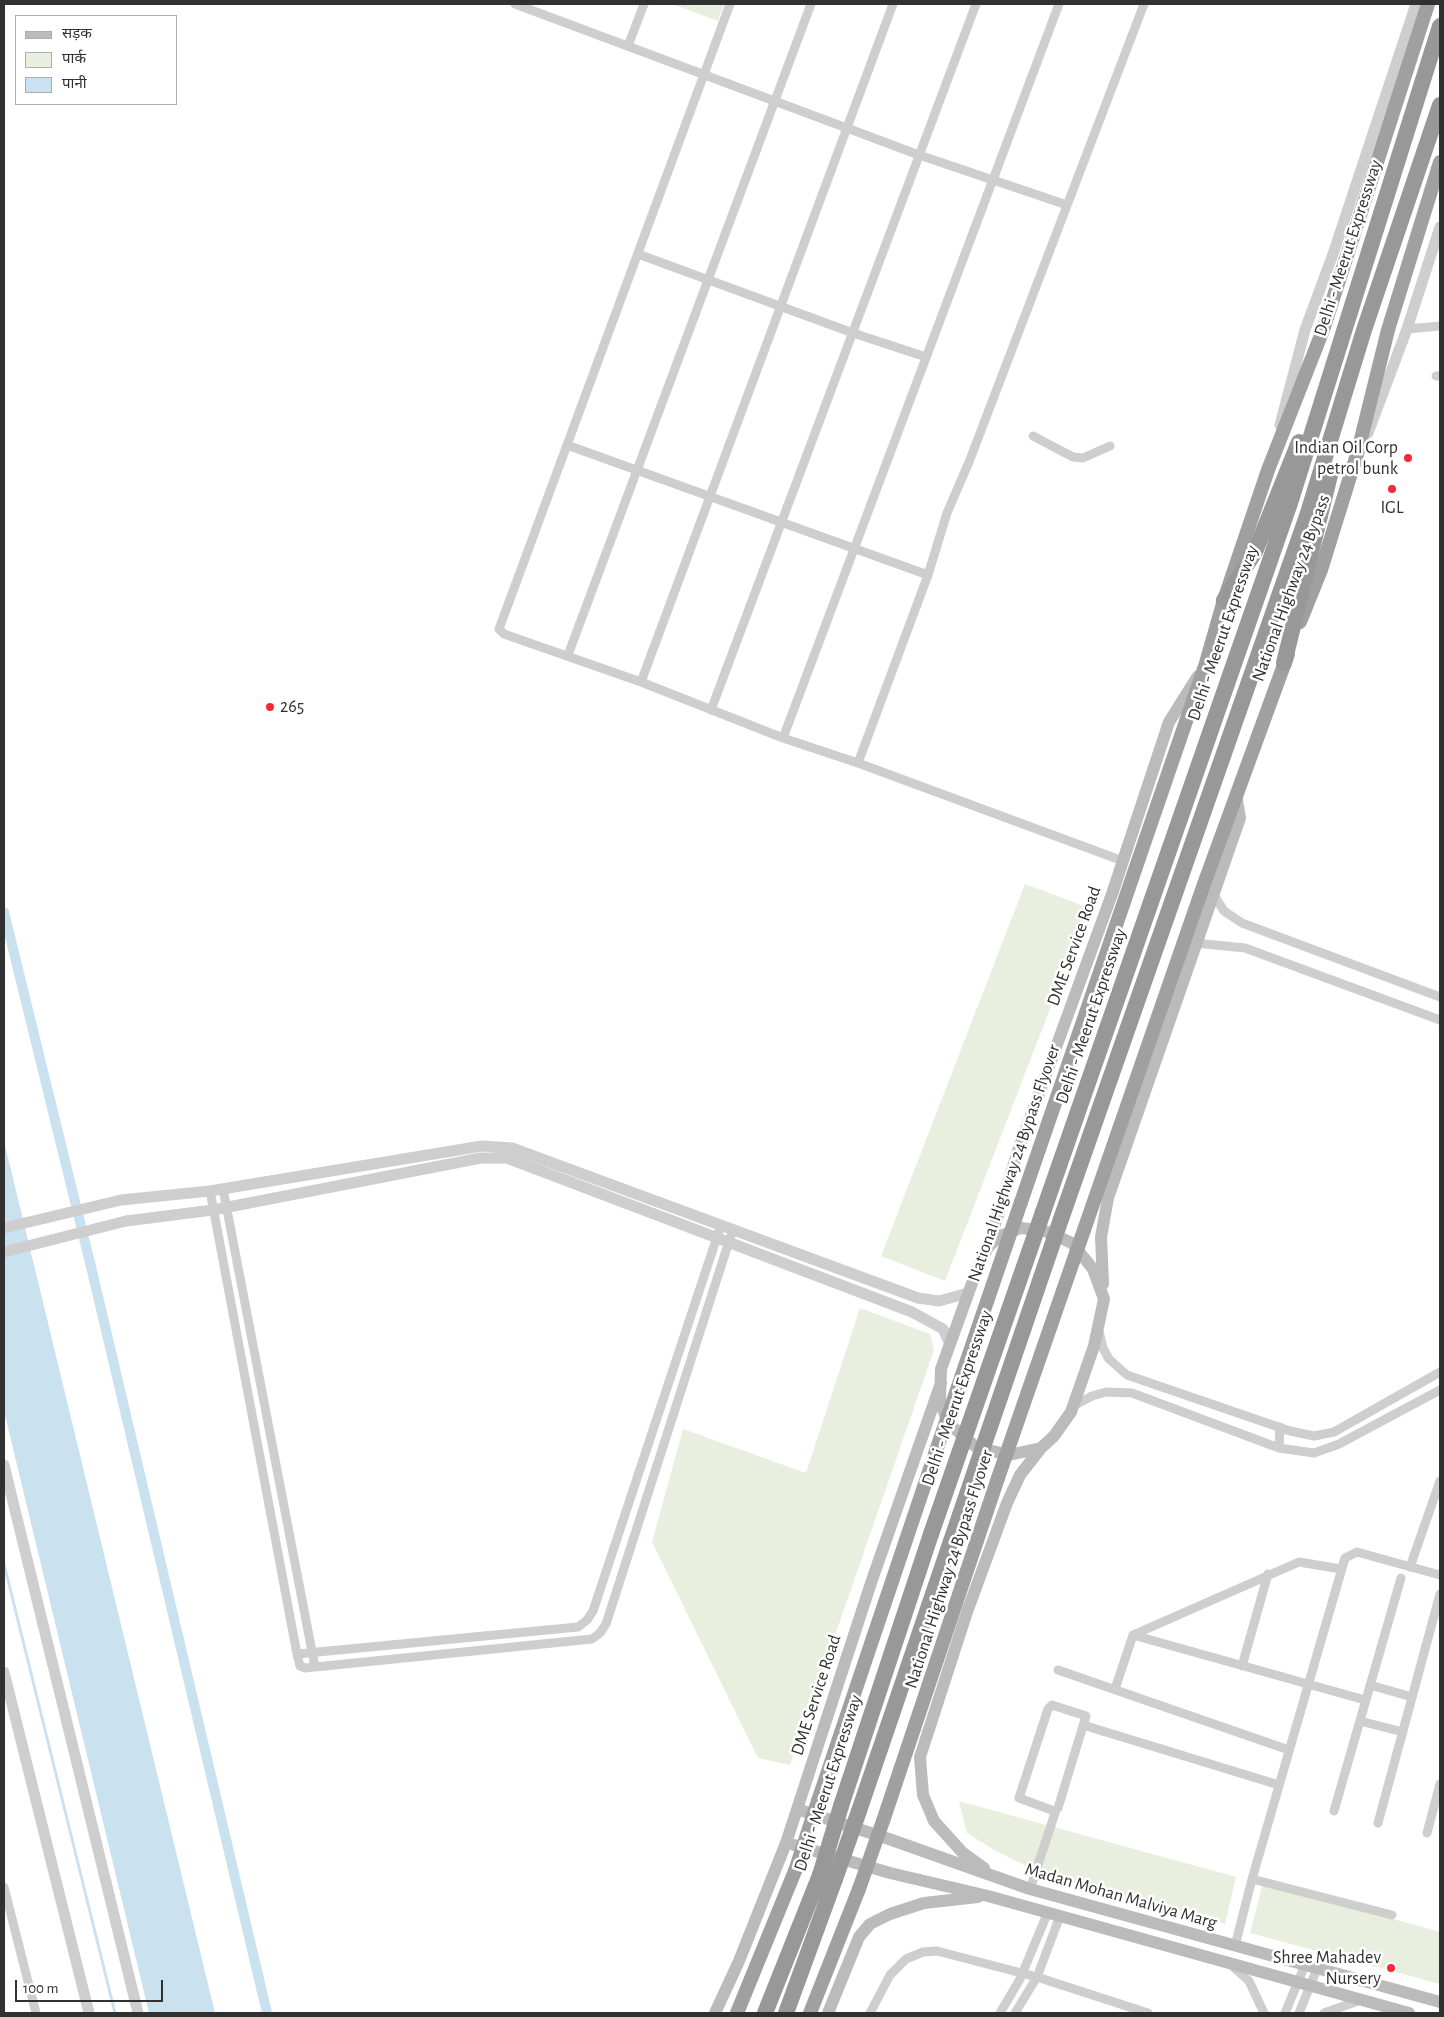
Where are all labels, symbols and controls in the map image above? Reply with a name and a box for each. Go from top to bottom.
legend [15,15,178,105]
text: सड़क [62,26,92,41]
text: पार्क [62,51,86,66]
text: पानी [62,76,87,91]
street label: Delhi - Meerut Expressway [1309,157,1387,339]
place label: Indian Oil Corp petrol bunk [1294,437,1398,479]
marker: Indian Oil Corp petrol bunk [1402,452,1414,464]
marker: IGL [1386,483,1398,495]
street label: National Highway 24 Bypass [1247,492,1335,684]
place label: IGL [1381,497,1403,519]
street label: Delhi - Meerut Expressway [1183,542,1263,724]
place label: 265 [280,696,304,718]
marker: 265 [264,701,276,713]
street label: DME Service Road [1042,883,1106,1009]
street label: Delhi - Meerut Expressway [1051,925,1131,1107]
street label: National Highway 24 Bypass Flyover [963,1041,1065,1285]
street label: Delhi - Meerut Expressway [917,1307,997,1489]
street label: National Highway 24 Bypass Flyover [900,1447,998,1691]
street label: DME Service Road [786,1632,846,1758]
street label: Delhi - Meerut Expressway [789,1692,867,1874]
street label: Madan Mohan Malviya Marg [1023,1858,1219,1934]
place label: Shree Mahadev Nursery [1273,1947,1381,1990]
marker: Shree Mahadev Nursery [1385,1962,1397,1974]
scale bar [18,1970,165,2002]
text: 100 m [23,1981,58,1996]

